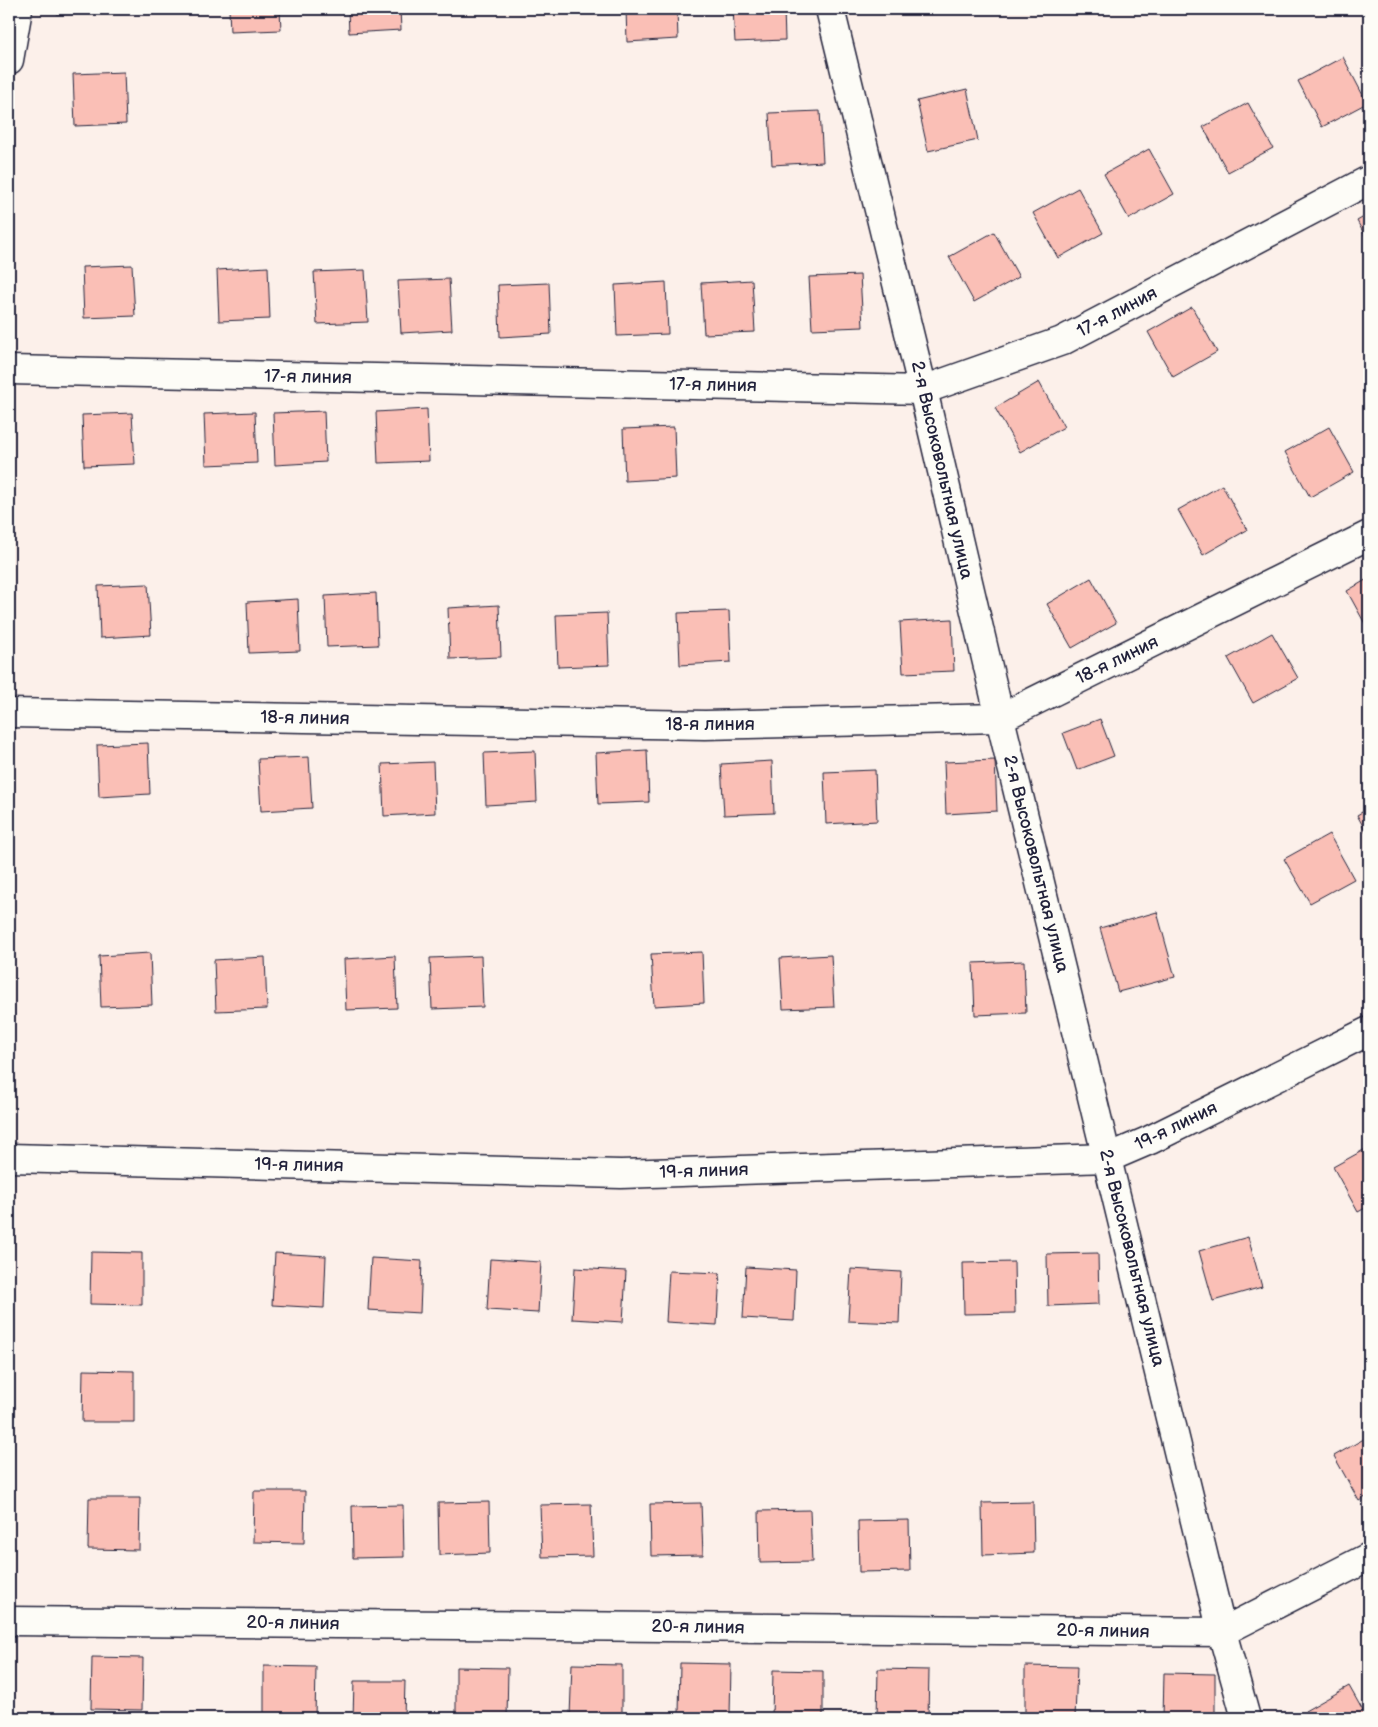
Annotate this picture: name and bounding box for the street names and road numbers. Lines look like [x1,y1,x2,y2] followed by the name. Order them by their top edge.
[1073,282,1161,342] street label: 17-я линия
[907,359,977,582] street label: 2-я Высоковольтная улица
[264,366,352,388] street label: 17-я линия
[669,374,757,396] street label: 17-я линия
[1072,631,1162,689] street label: 18-я линия
[260,707,350,729] street label: 18-я линия
[665,714,755,735] street label: 18-я линия
[999,753,1073,975] street label: 2-я Высоковольтная улица
[1131,1097,1221,1155] street label: 19-я линия
[1095,1147,1169,1369] street label: 2-я Высоковольтная улица
[254,1154,344,1176] street label: 19-я линия
[659,1159,749,1183] street label: 19-я линия
[246,1612,340,1634] street label: 20-я линия
[651,1616,745,1638] street label: 20-я линия
[1056,1620,1150,1642] street label: 20-я линия

